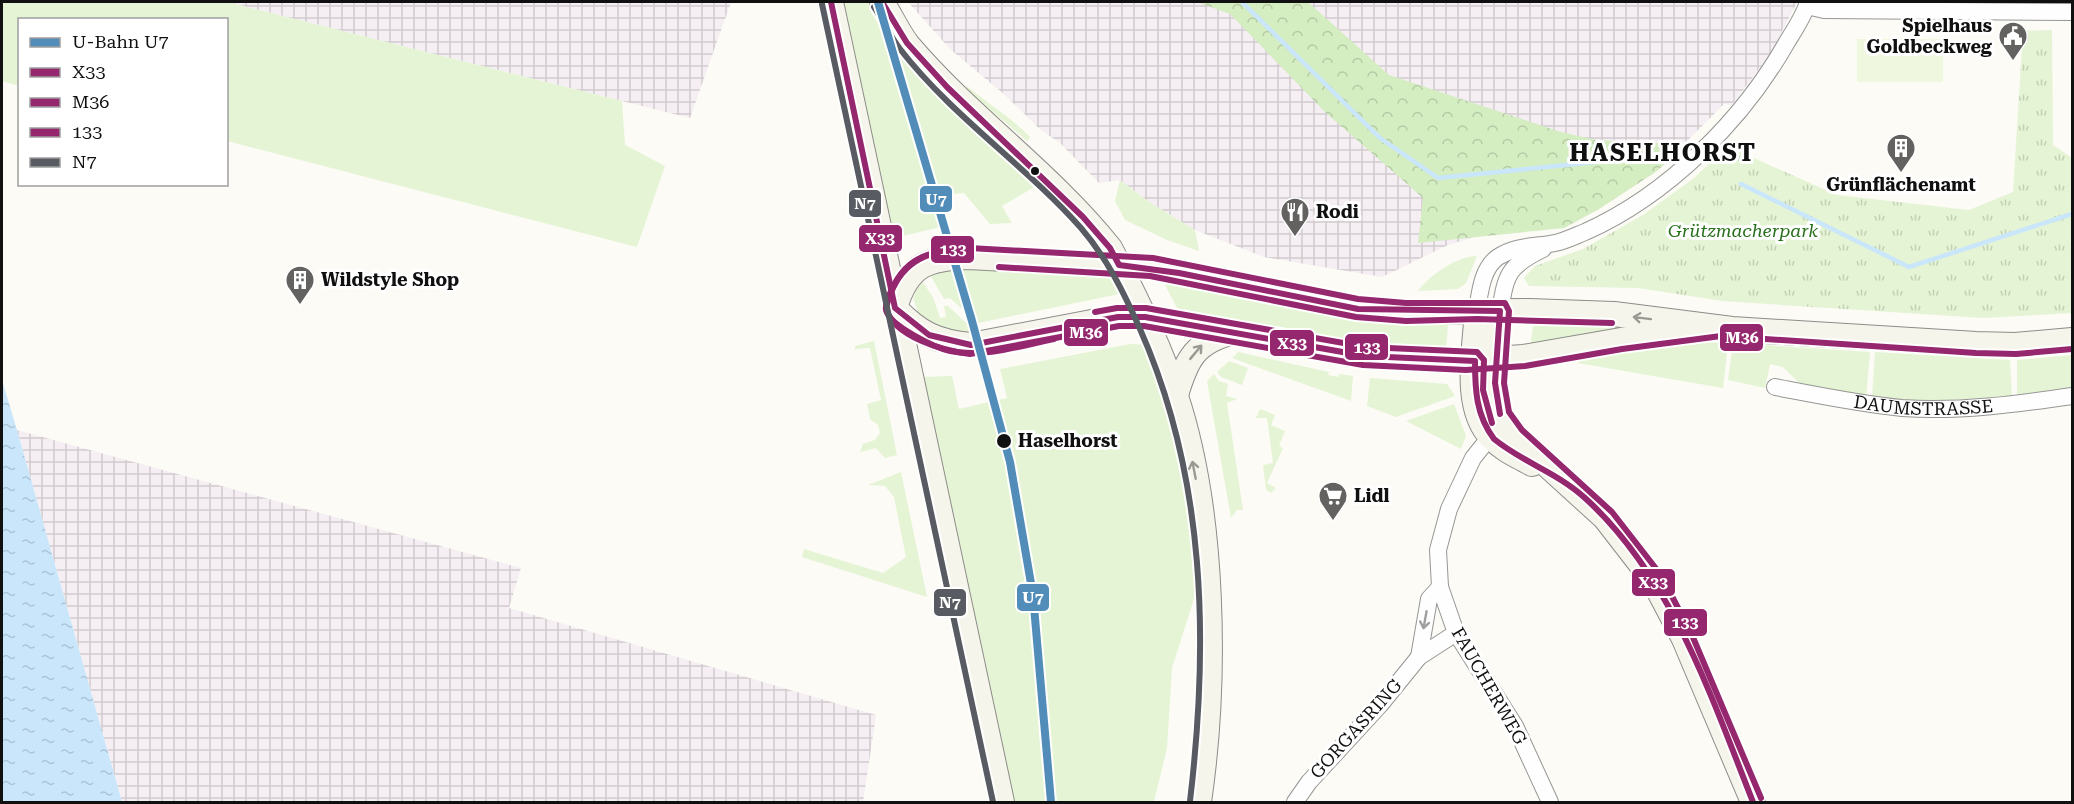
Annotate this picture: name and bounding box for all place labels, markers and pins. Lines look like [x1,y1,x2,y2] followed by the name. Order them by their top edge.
[1866,15,1993,57] place label: Spielhaus Goldbeckweg
[1997,20,2029,62] public building icon: Spielhaus Goldbeckweg
[1885,132,1917,174] building icon: Grünflächenamt
[1029,165,1041,177] unlabelled marker
[1826,174,1976,195] place label: Grünflächenamt
[1279,196,1311,238] restaurant icon: Rodi
[1316,201,1359,222] place label: Rodi
[284,264,316,306] building icon: Wildstyle Shop
[321,269,459,290] place label: Wildstyle Shop
[1018,430,1118,451] place label: Haselhorst
[995,432,1013,450] marker: Haselhorst
[1317,480,1349,522] supermarket icon: Lidl
[1354,485,1389,506] place label: Lidl

